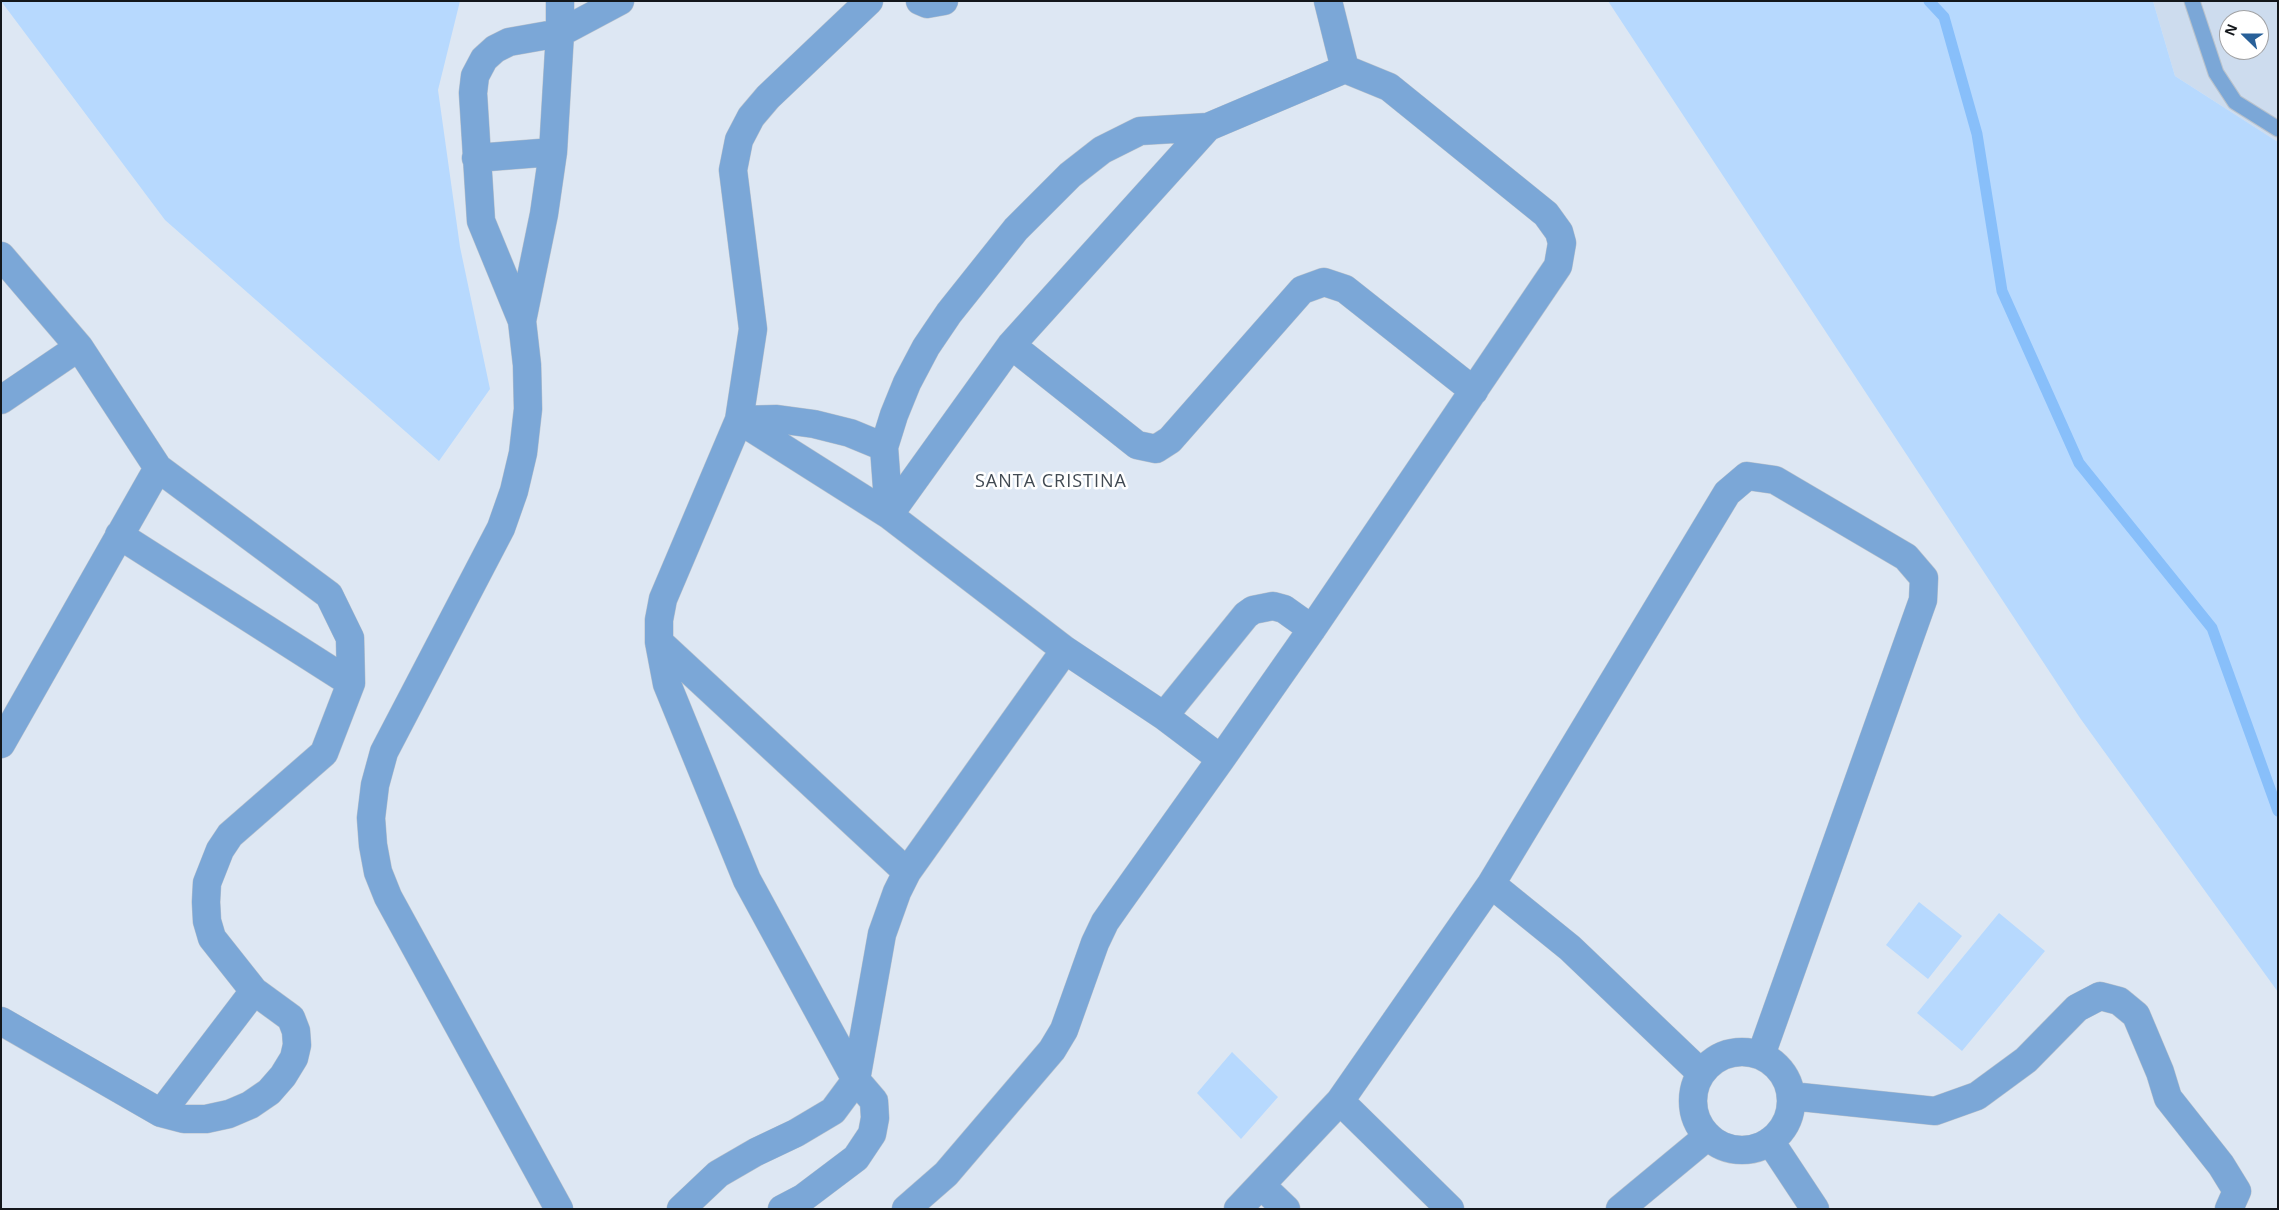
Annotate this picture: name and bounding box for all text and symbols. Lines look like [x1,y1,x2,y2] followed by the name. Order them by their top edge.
[2219,10,2269,60] north arrow
[2220,21,2241,38] text: N
[973,471,1129,493] district label: SANTA CRISTINA

